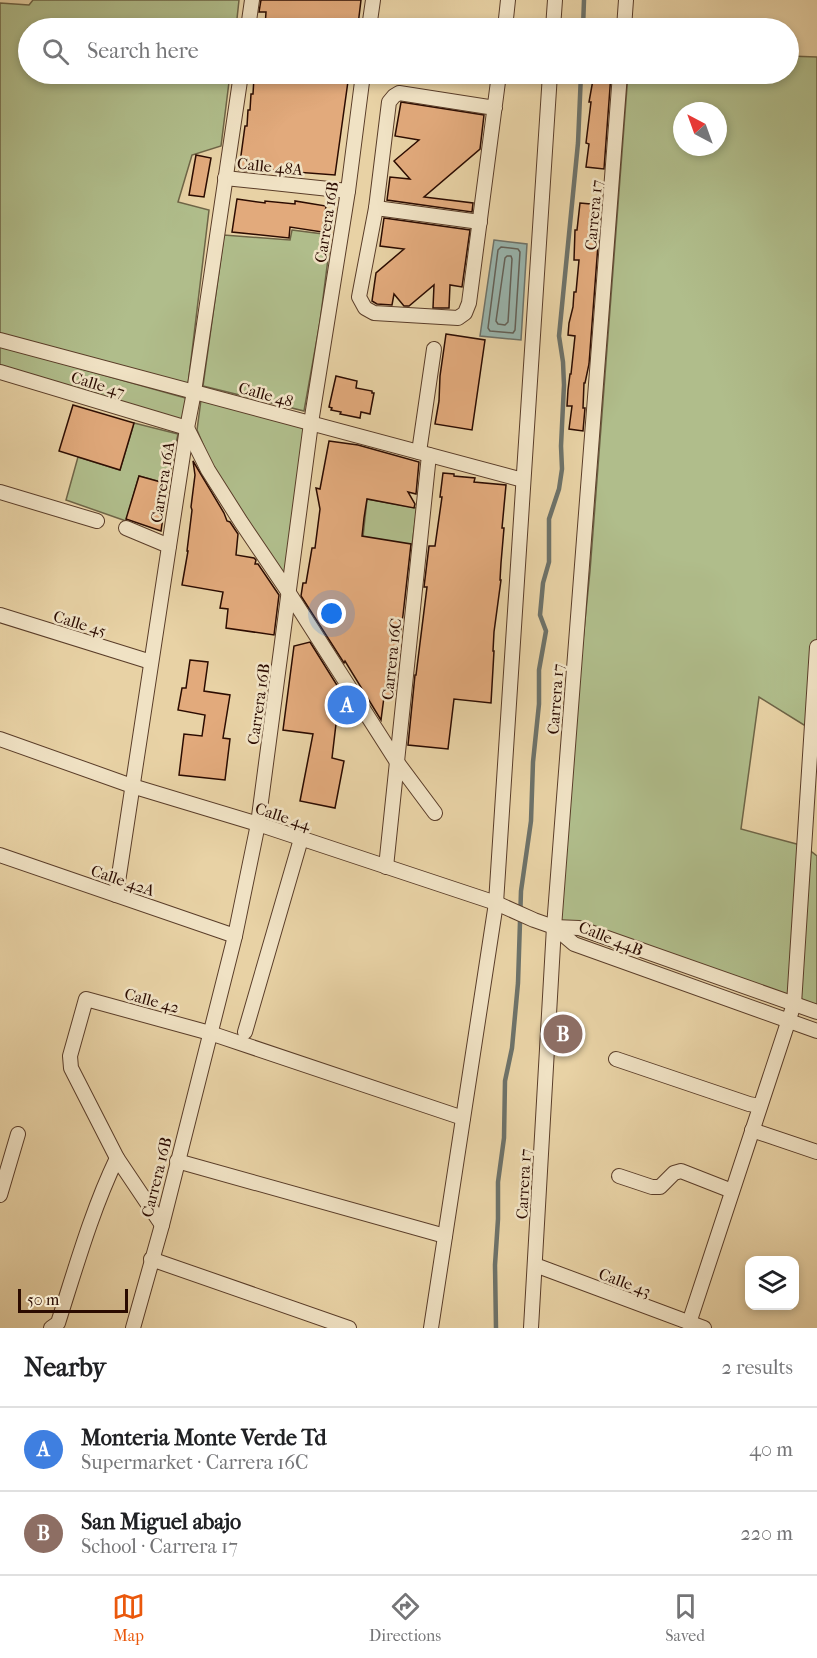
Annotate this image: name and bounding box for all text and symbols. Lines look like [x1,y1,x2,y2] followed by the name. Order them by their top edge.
[18,18,799,84] search box
[39,35,72,68] icon: search
[87,38,199,64] text: Search here
[673,102,727,156] north arrow
[236,154,304,179] street label: Calle 48A
[581,179,606,251] street label: Carrera 17
[311,180,342,264] street label: Carrera 16B
[69,367,127,402] street label: Calle 47
[236,378,295,411] street label: Calle 48
[147,440,178,524] street label: Carrera 16A
[317,599,346,628] your location
[51,606,109,641] street label: Calle 45
[378,617,405,701] street label: Carrera 16C
[243,662,274,746] street label: Carrera 16B
[544,663,567,735] street label: Carrera 17
[328,682,366,728] pin: A
[253,799,314,835] street label: Calle 44
[88,861,158,900] street label: Calle 42A
[576,917,646,960] street label: Calle 44B
[122,984,181,1017] street label: Calle 42
[544,1012,582,1056] pin: B
[137,1135,176,1219] street label: Carrera 16B
[512,1148,535,1220] street label: Carrera 17
[745,1256,799,1310] map controls
[745,1256,799,1310] button: layers
[596,1264,654,1301] street label: Calle 43
[18,1286,128,1314] scale bar
[27,1290,59,1309] text: 50 m
[24,1352,106,1383] text: Nearby
[722,1356,793,1379] text: 2 results
[81,1425,326,1451] text: Monteria Monte Verde Td
[37,1438,50,1461] text: A
[749,1438,793,1461] text: 40 m
[81,1451,309,1474] text: Supermarket · Carrera 16C
[81,1509,241,1535] text: San Miguel abajo
[37,1522,50,1545] text: B
[740,1522,793,1545] text: 220 m
[81,1535,238,1558] text: School · Carrera 17
[112,1590,145,1645] tab: Map
[369,1590,441,1645] tab: Directions
[665,1590,705,1645] tab: Saved

